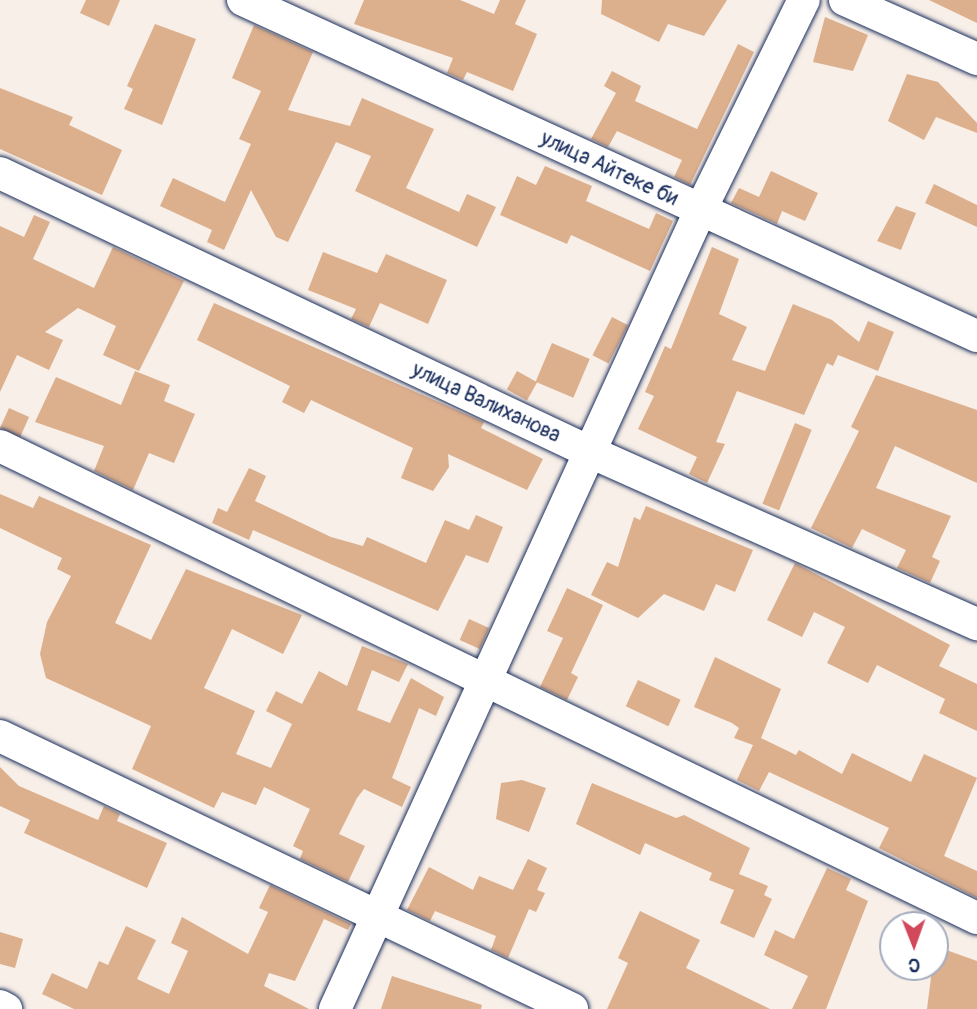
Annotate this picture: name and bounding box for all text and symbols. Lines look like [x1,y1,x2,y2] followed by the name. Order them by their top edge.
[536,126,682,212] street label: улица Айтеке би
[408,358,564,448] street label: улица Валиханова
[879,911,949,981] north arrow
[908,953,920,977] text: С

